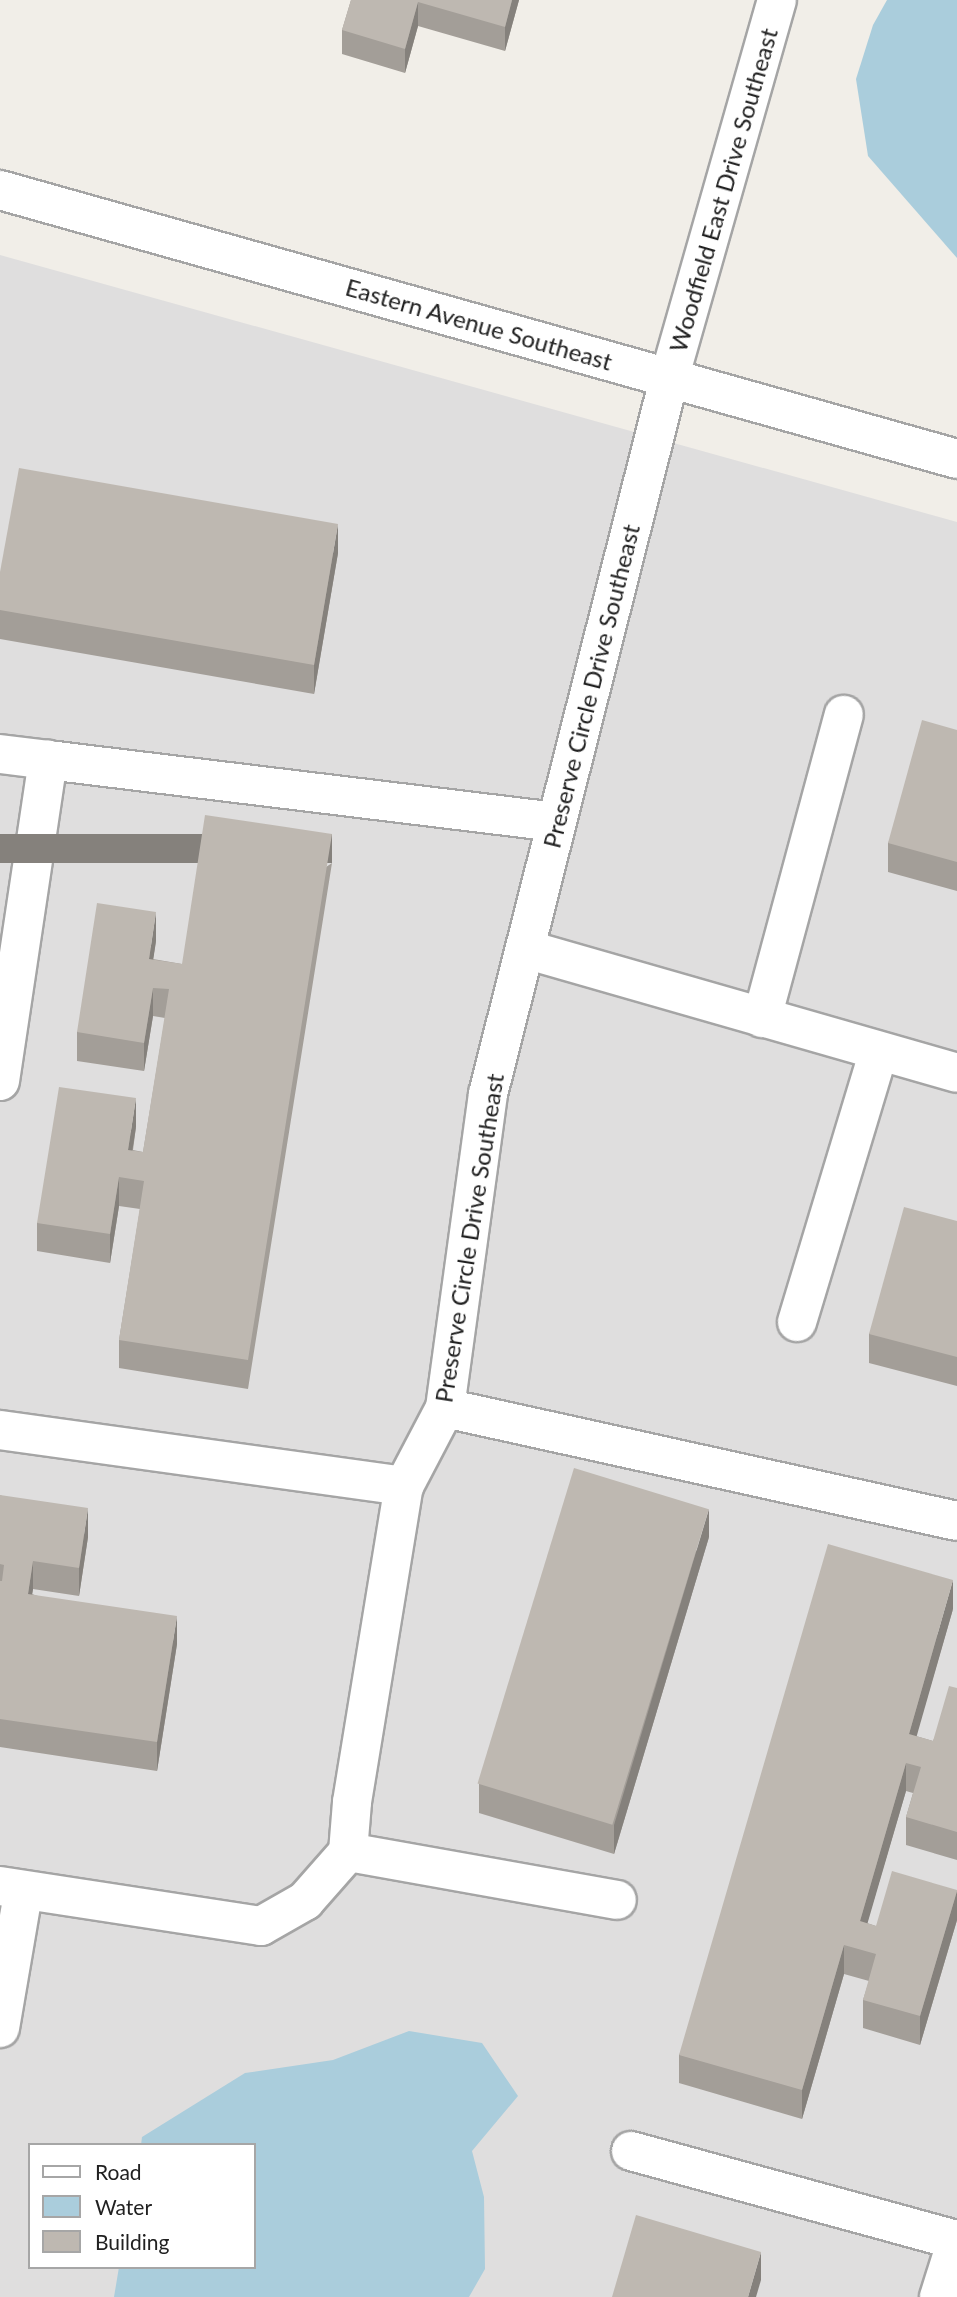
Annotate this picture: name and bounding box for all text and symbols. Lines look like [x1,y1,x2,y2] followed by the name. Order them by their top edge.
[663,25,783,355] street label: Woodfield East Drive Southeast
[342,272,616,376] street label: Eastern Avenue Southeast
[537,521,645,851] street label: Preserve Circle Drive Southeast
[429,1071,509,1405] street label: Preserve Circle Drive Southeast
[28,2143,256,2269] legend
[95,2159,142,2184] text: Road
[95,2194,152,2219] text: Water
[95,2229,170,2254] text: Building

